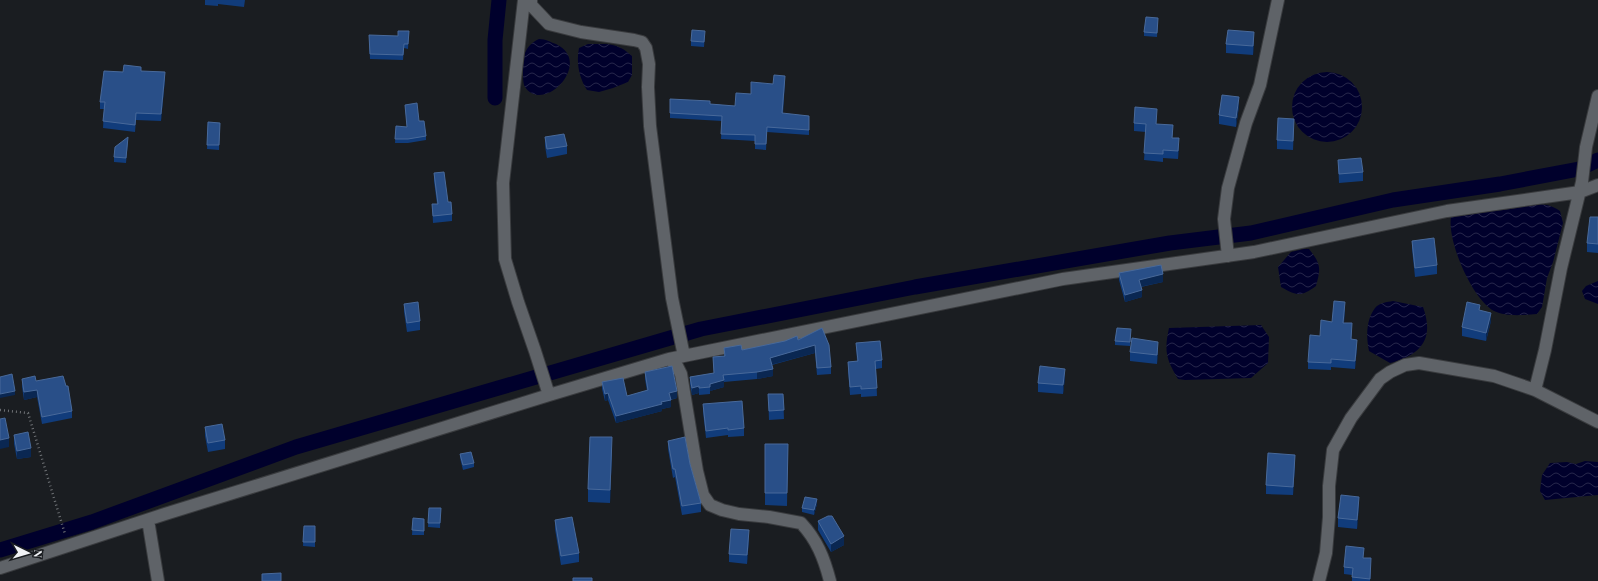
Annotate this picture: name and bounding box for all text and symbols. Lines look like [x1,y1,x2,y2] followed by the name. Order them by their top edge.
[8,533,48,573] north arrow
[31,549,46,559] text: N

